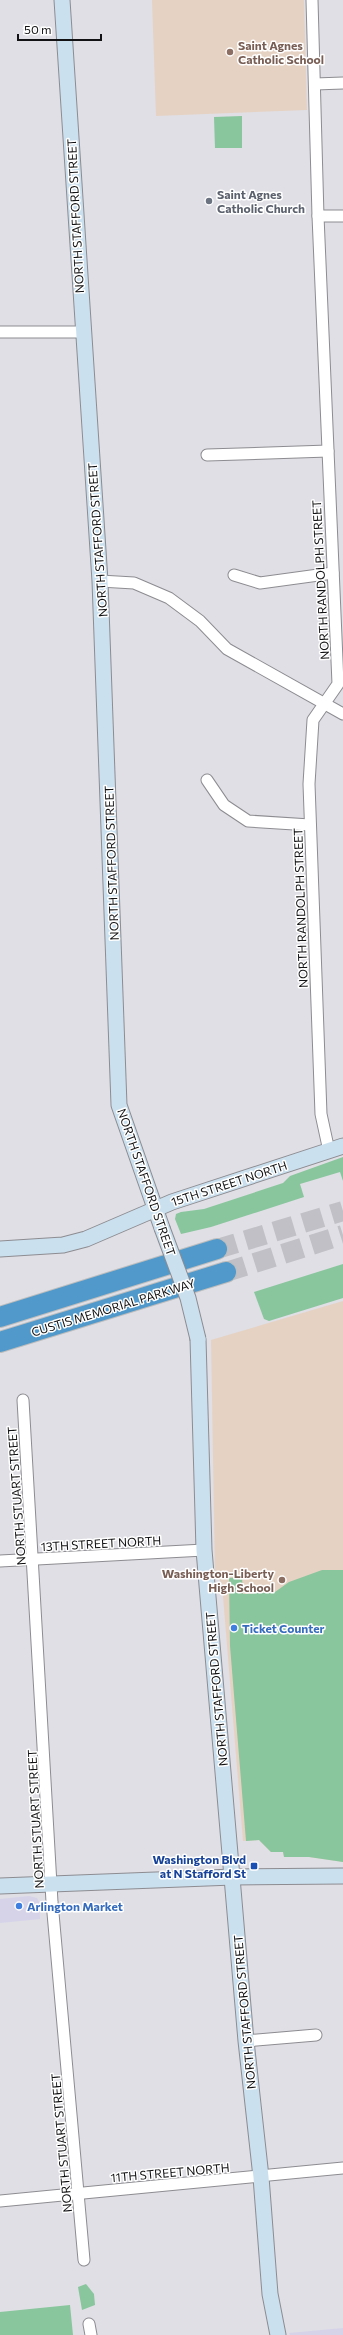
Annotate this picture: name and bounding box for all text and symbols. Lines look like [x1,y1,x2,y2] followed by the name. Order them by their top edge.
[18,16,101,42] scale bar
[24,22,52,36] text: 50 m
[238,38,324,66] place label: Saint Agnes Catholic School
[225,47,235,57] marker: Saint Agnes Catholic School
[64,138,86,294] street label: NORTH STAFFORD STREET
[217,187,305,215] place label: Saint Agnes Catholic Church
[204,196,214,206] marker: Saint Agnes Catholic Church
[85,462,109,618] street label: NORTH STAFFORD STREET
[309,499,331,660] street label: NORTH RANDOLPH STREET
[101,785,121,941] street label: NORTH STAFFORD STREET
[290,828,310,988] street label: NORTH RANDOLPH STREET
[115,1107,179,1258] street label: NORTH STAFFORD STREET
[169,1158,289,1208] street label: 15TH STREET NORTH
[29,1275,197,1339] street label: CUSTIS MEMORIAL PARKWAY
[4,1426,28,1566] street label: NORTH STUART STREET
[40,1533,162,1553] street label: 13TH STREET NORTH
[162,1566,274,1594] place label: Washington-Liberty High School
[277,1575,287,1585] marker: Washington-Liberty High School
[202,1611,230,1767] street label: NORTH STAFFORD STREET
[242,1621,325,1635] place label: Ticket Counter
[229,1623,239,1633] marker: Ticket Counter
[24,1749,46,1889] street label: NORTH STUART STREET
[152,1852,246,1880] place label: Washington Blvd at N Stafford St
[249,1861,259,1871] marker: Washington Blvd at N Stafford St
[27,1899,123,1913] place label: Arlington Market
[14,1901,24,1911] marker: Arlington Market
[230,1934,258,2090] street label: NORTH STAFFORD STREET
[48,2073,74,2213] street label: NORTH STUART STREET
[110,2160,230,2184] street label: 11TH STREET NORTH

